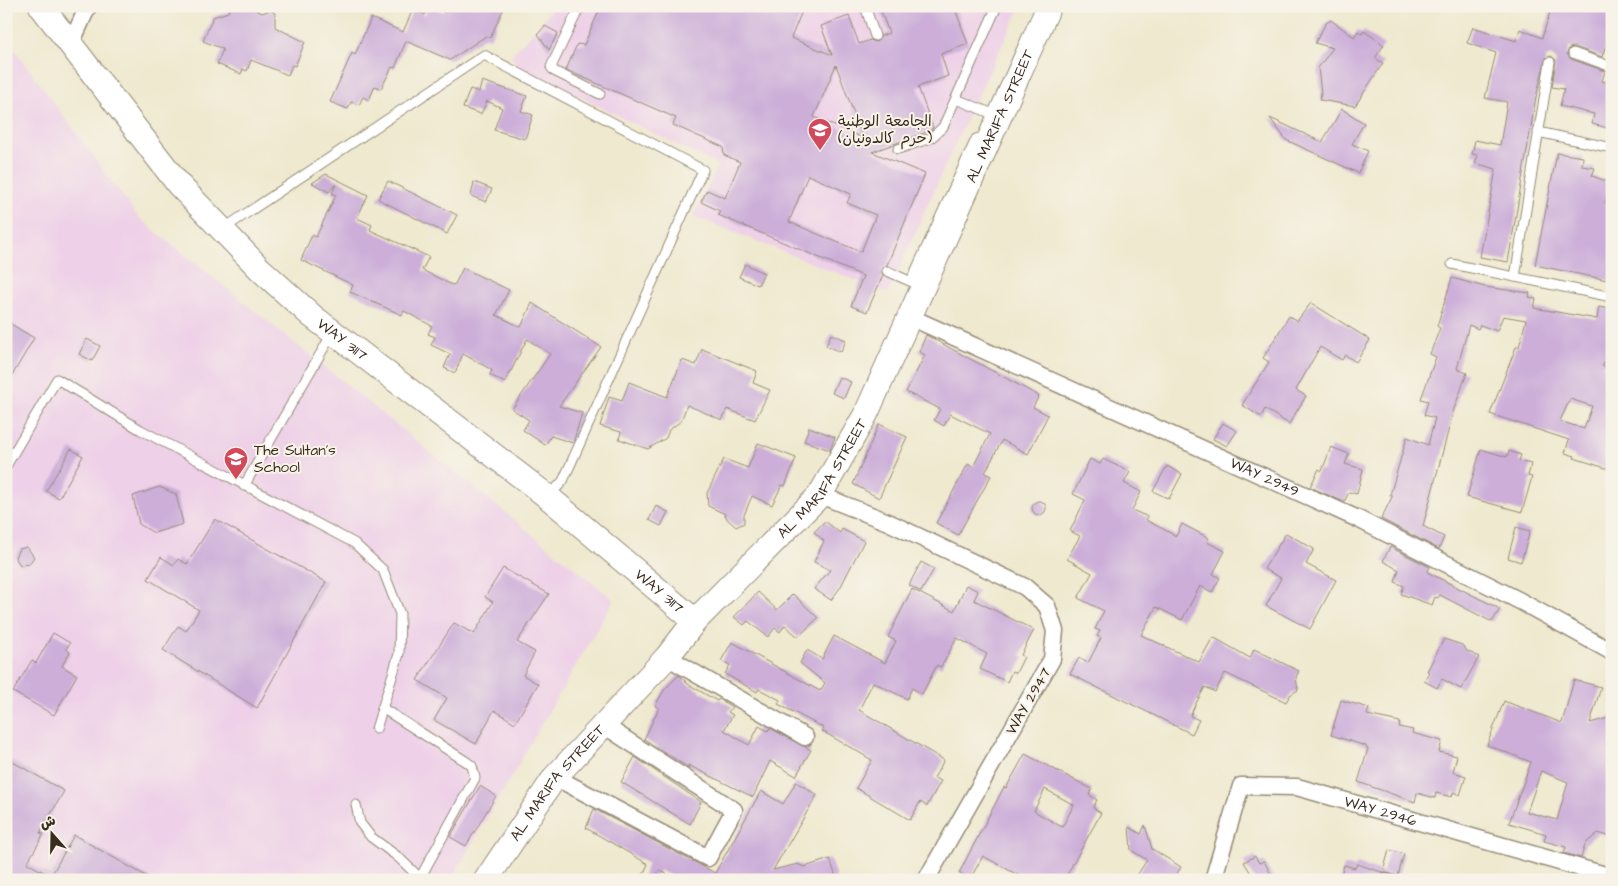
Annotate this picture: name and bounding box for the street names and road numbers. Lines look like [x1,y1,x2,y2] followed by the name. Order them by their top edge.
[961,46,1039,186] street label: AL MARIFA STREET
[312,314,372,366] street label: WAY 3117
[773,414,873,543] street label: AL MARIFA STREET
[1227,453,1302,502] street label: WAY 2949
[630,564,688,618] street label: WAY 3117
[1001,664,1056,739] street label: WAY 2947
[505,719,611,845] street label: AL MARIFA STREET
[1342,791,1420,832] street label: WAY 2946

